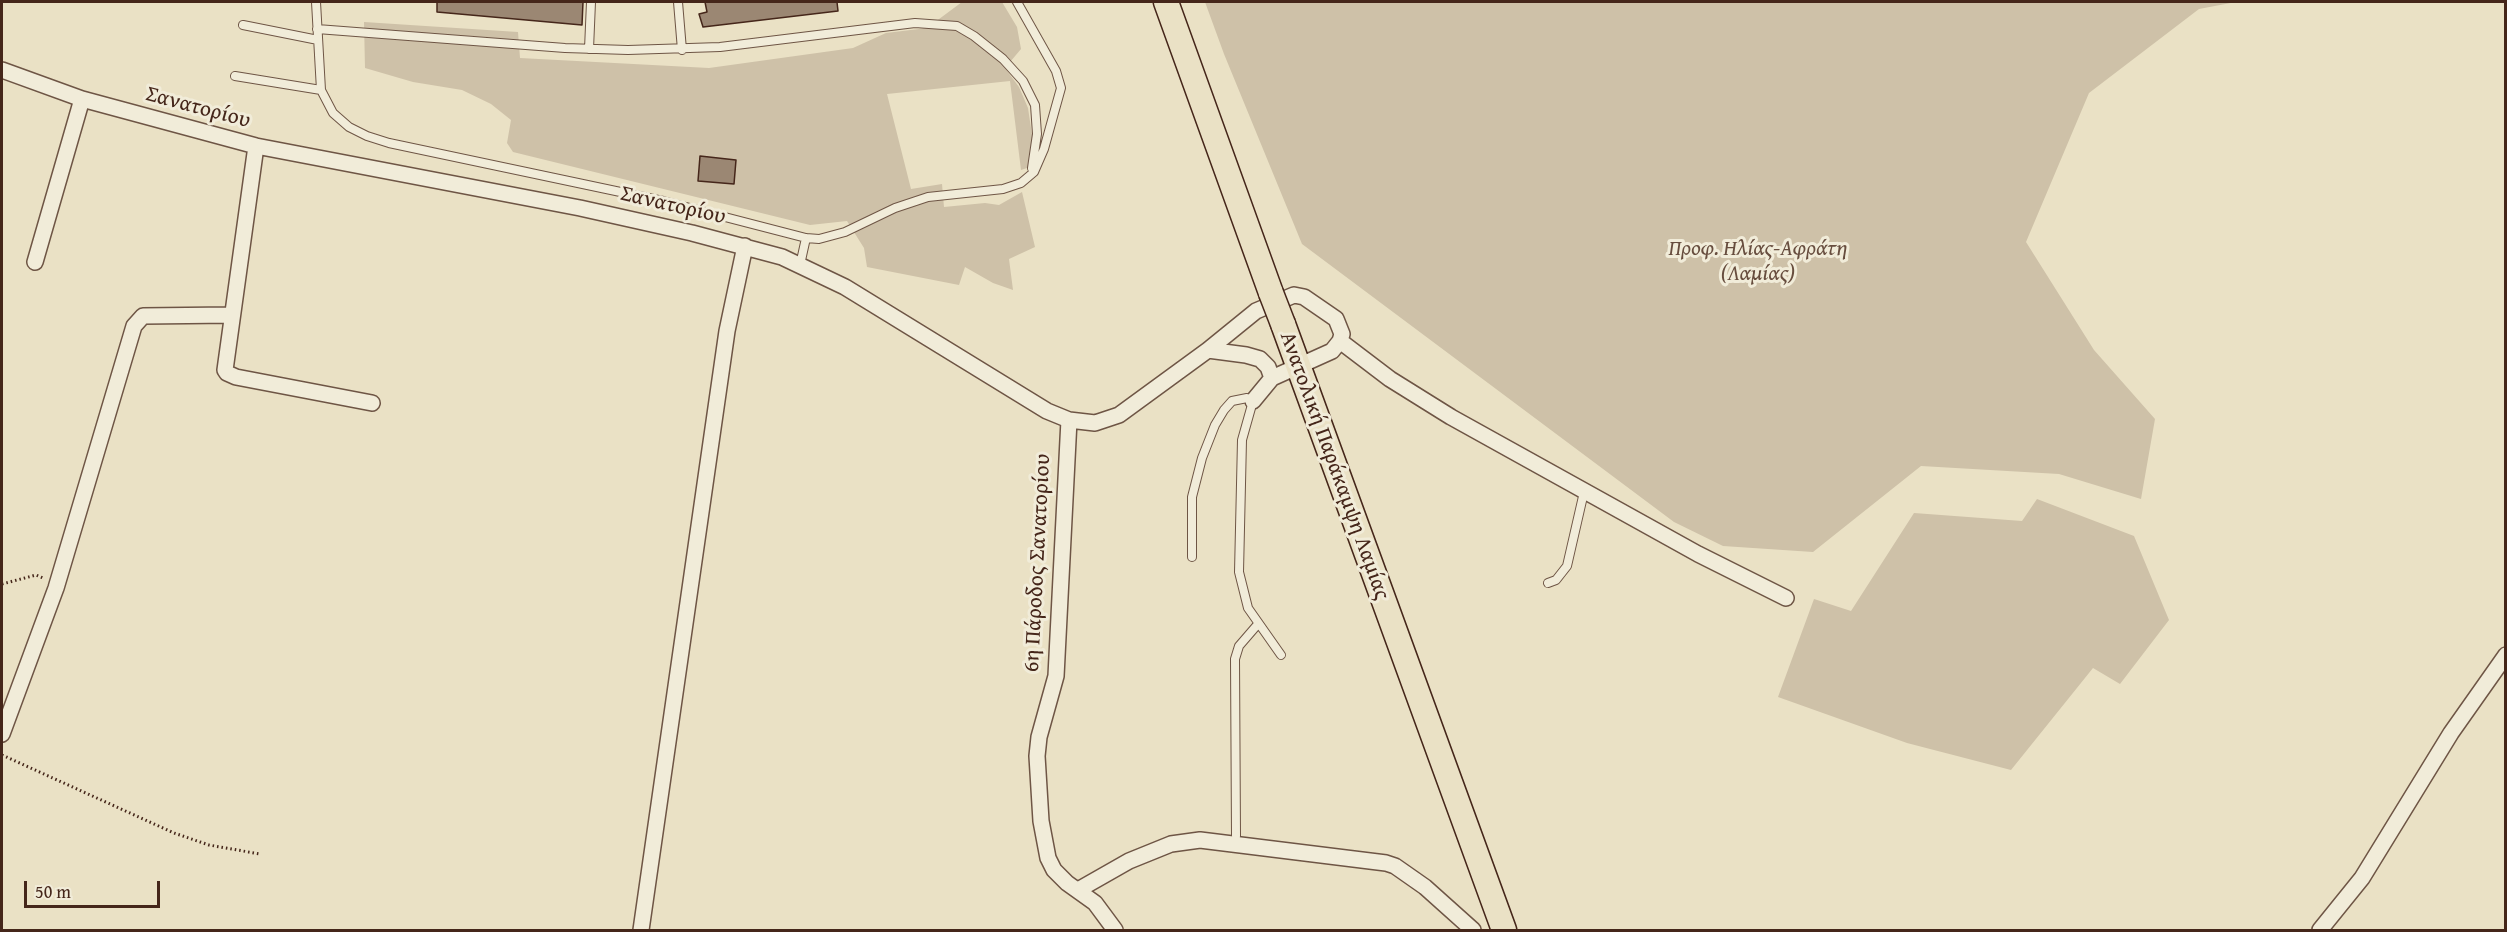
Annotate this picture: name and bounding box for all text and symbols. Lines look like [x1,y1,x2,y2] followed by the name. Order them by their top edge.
[143,81,253,135] street label: Σανατορίου
[618,181,728,231] street label: Σανατορίου
[1668,236,1848,288] park label: Προφ. Ηλίας-Αφράτη (Λαμίας)
[1273,328,1395,604] street label: Ανατολική Παράκαμψη Λαμίας
[1019,453,1057,673] street label: 6η Πάροδος Σανατορίου
[27,869,164,907] scale bar
[35,878,71,905] text: 50 m

